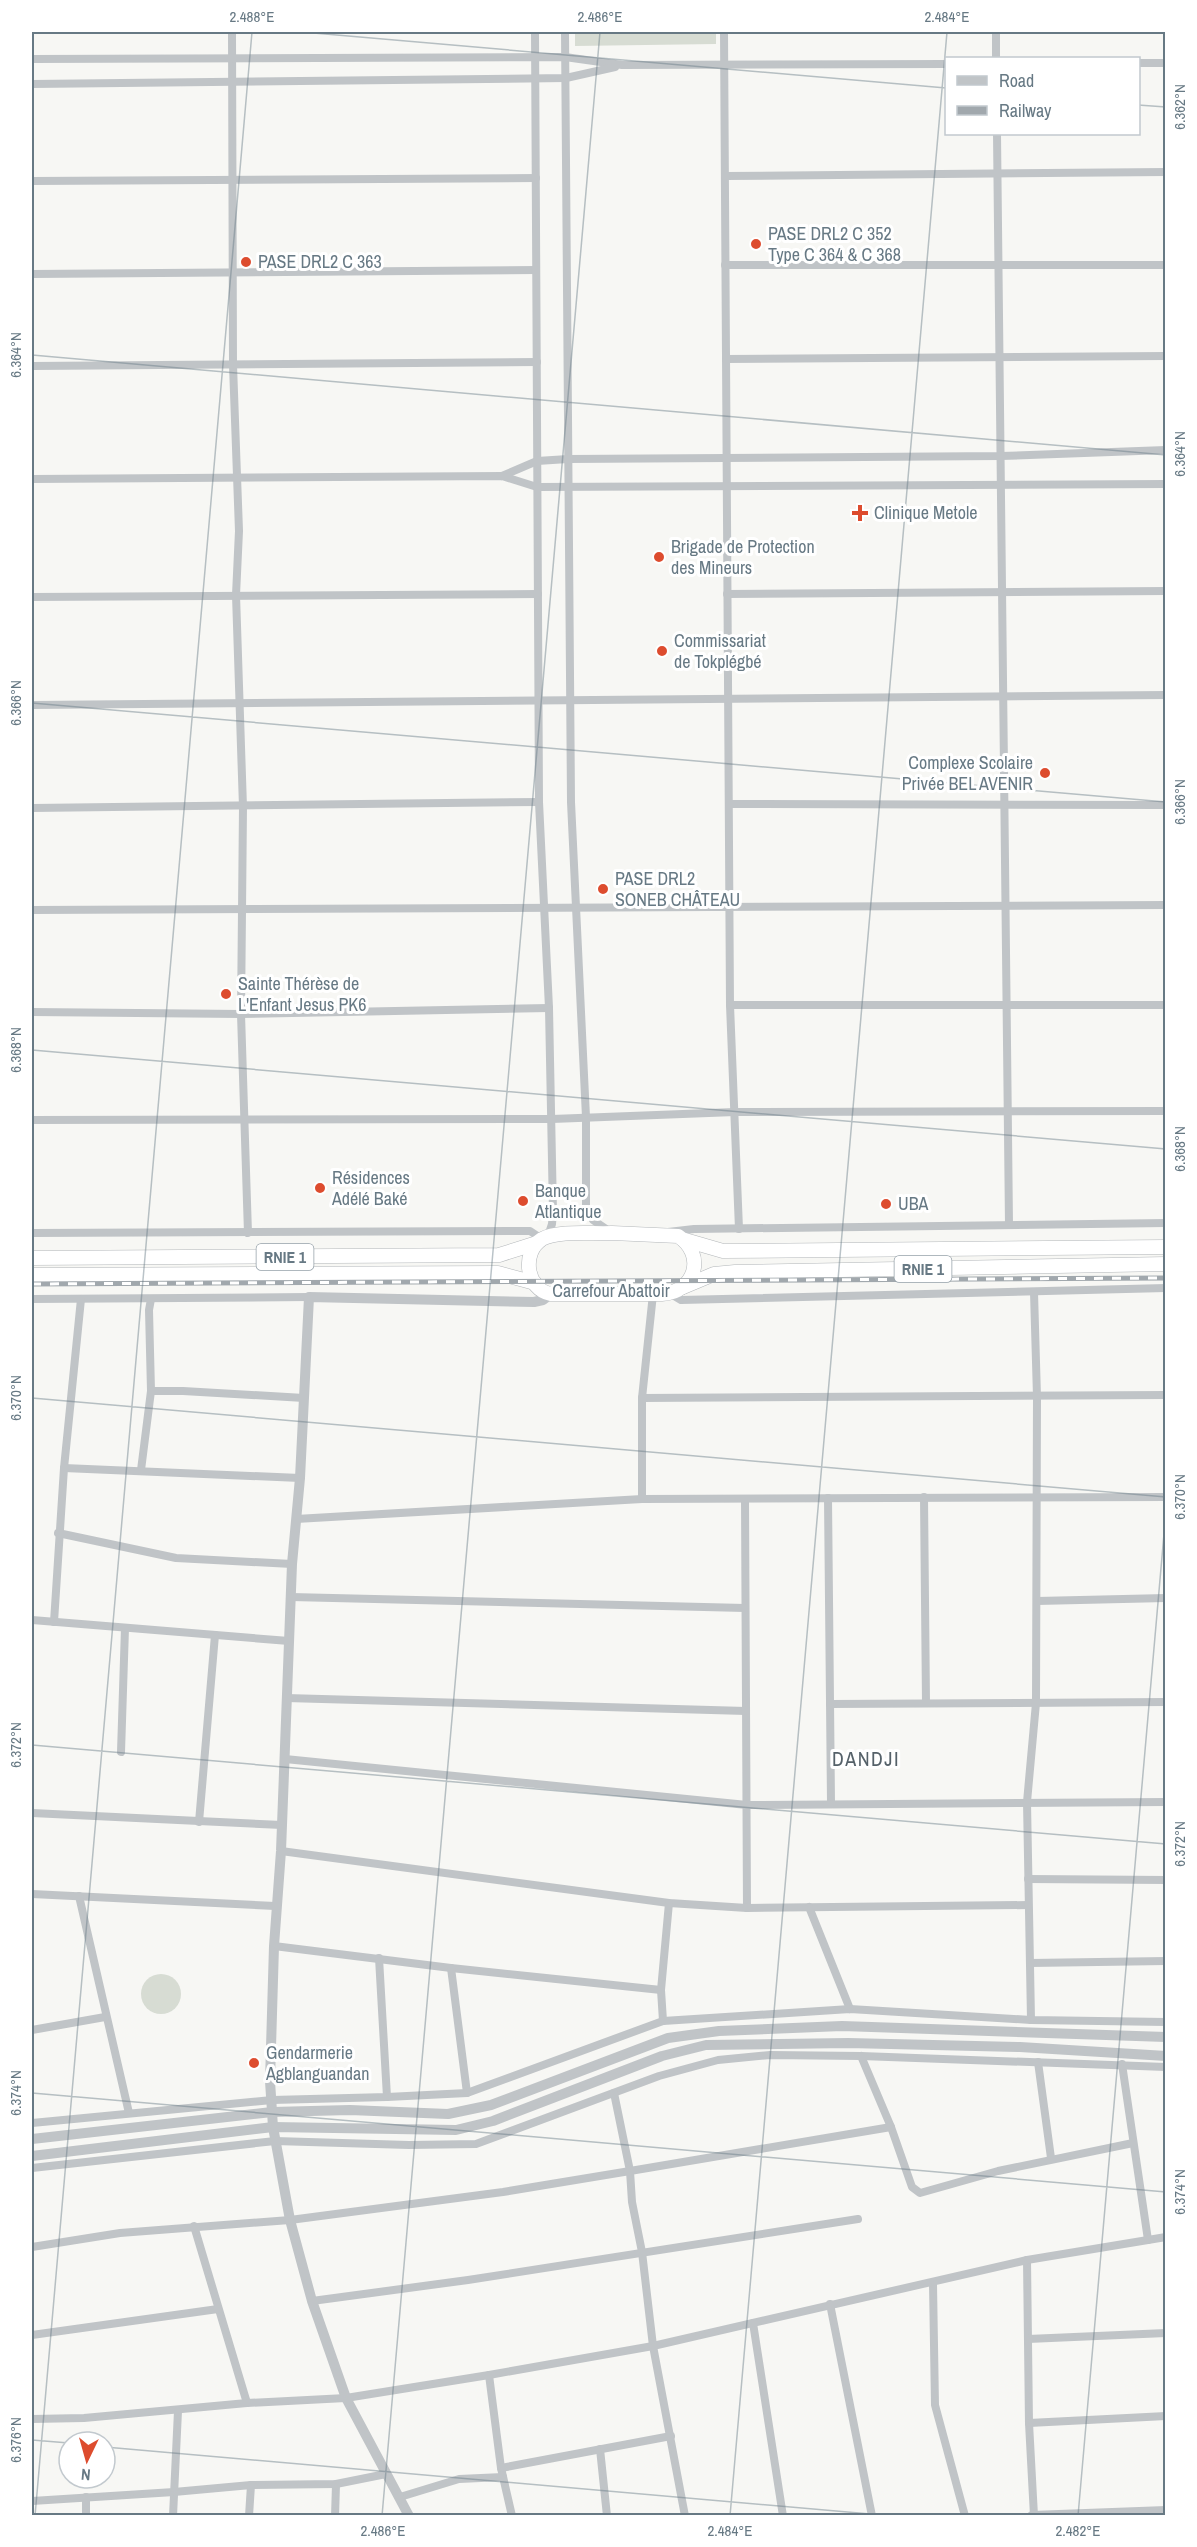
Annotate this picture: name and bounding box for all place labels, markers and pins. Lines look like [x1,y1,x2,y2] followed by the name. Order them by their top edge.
[768,221,901,267] place label: PASE DRL2 C 352 Type C 364 & C 368
[749,237,763,251] marker: PASE DRL2 C 352 Type C 364 & C 368
[258,249,382,274] place label: PASE DRL2 C 363
[239,255,253,269] marker: PASE DRL2 C 363
[874,500,977,525] place label: Clinique Metole
[851,504,869,522] marker: Clinique Metole
[671,534,815,580] place label: Brigade de Protection des Mineurs
[652,550,666,564] marker: Brigade de Protection des Mineurs
[674,628,766,674] place label: Commissariat de Tokplégbé
[655,644,669,658] marker: Commissariat de Tokplégbé
[902,750,1033,796] place label: Complexe Scolaire Privée BEL AVENIR
[1038,766,1052,780] marker: Complexe Scolaire Privée BEL AVENIR
[615,866,740,912] place label: PASE DRL2 SONEB CHÂTEAU
[596,882,610,896] marker: PASE DRL2 SONEB CHÂTEAU
[238,971,366,1017] place label: Sainte Thérèse de L'Enfant Jesus PK6
[219,987,233,1001] marker: Sainte Thérèse de L'Enfant Jesus PK6
[331,1165,410,1211] place label: Résidences Adélé Baké
[534,1178,601,1224] place label: Banque Atlantique
[313,1181,327,1195] marker: Résidences Adélé Baké
[898,1191,929,1216] place label: UBA
[516,1194,530,1208] marker: Banque Atlantique
[879,1197,893,1211] marker: UBA
[265,2040,369,2086] place label: Gendarmerie Agblanguandan
[247,2056,261,2070] marker: Gendarmerie Agblanguandan

